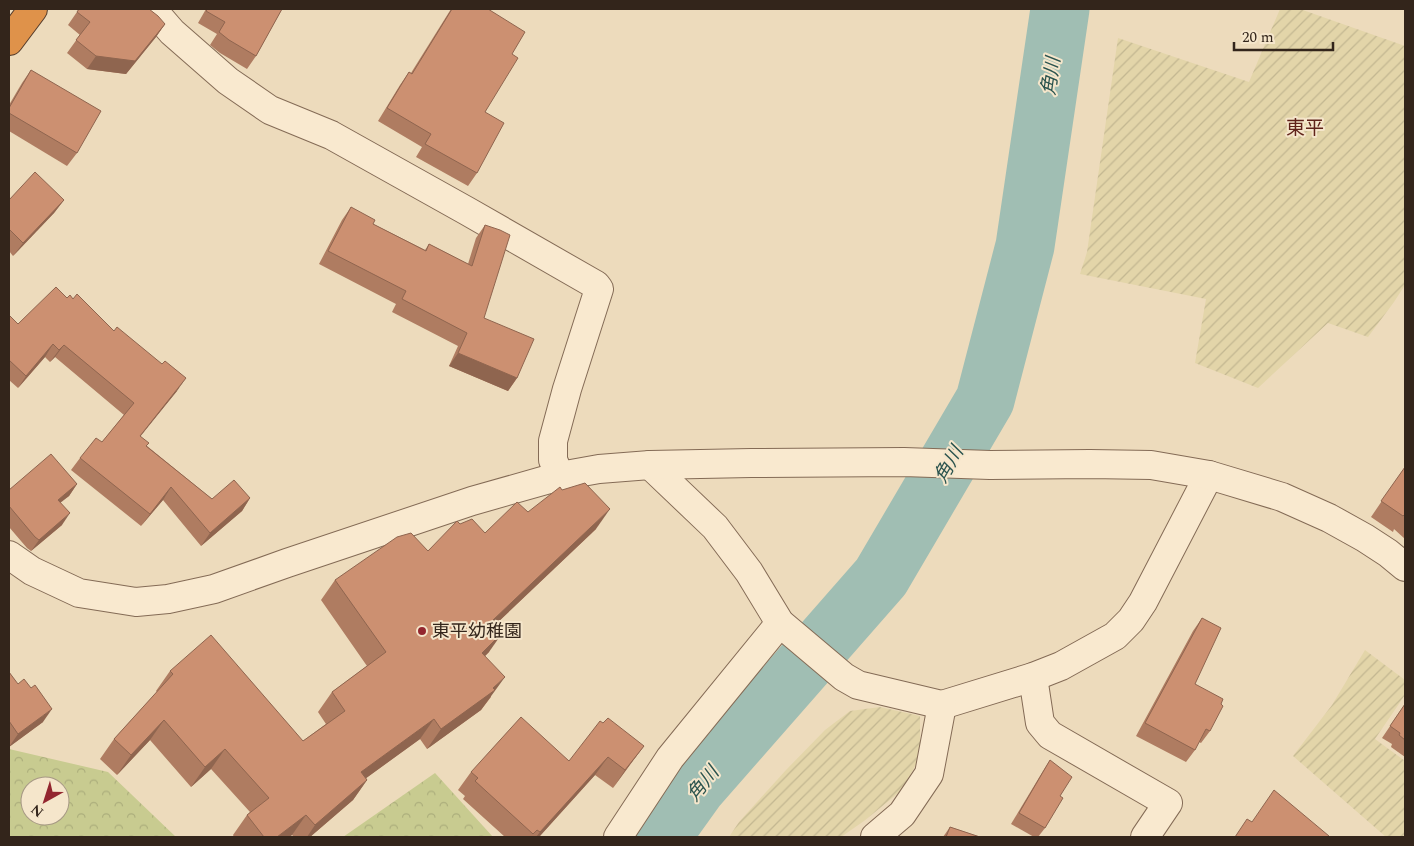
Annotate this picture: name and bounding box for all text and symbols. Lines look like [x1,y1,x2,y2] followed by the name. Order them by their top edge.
[1234,20,1333,52] scale bar
[1242,26,1274,49] text: 20 m
[1034,53,1069,97] water label: 角川
[1286,114,1324,143] district label: 東平
[927,439,972,488] water label: 角川
[432,618,522,645] place label: 東平幼稚園
[416,625,428,637] marker: 東平幼稚園
[680,759,728,808] water label: 角川
[20,776,70,826] north arrow
[26,799,48,822] text: N

